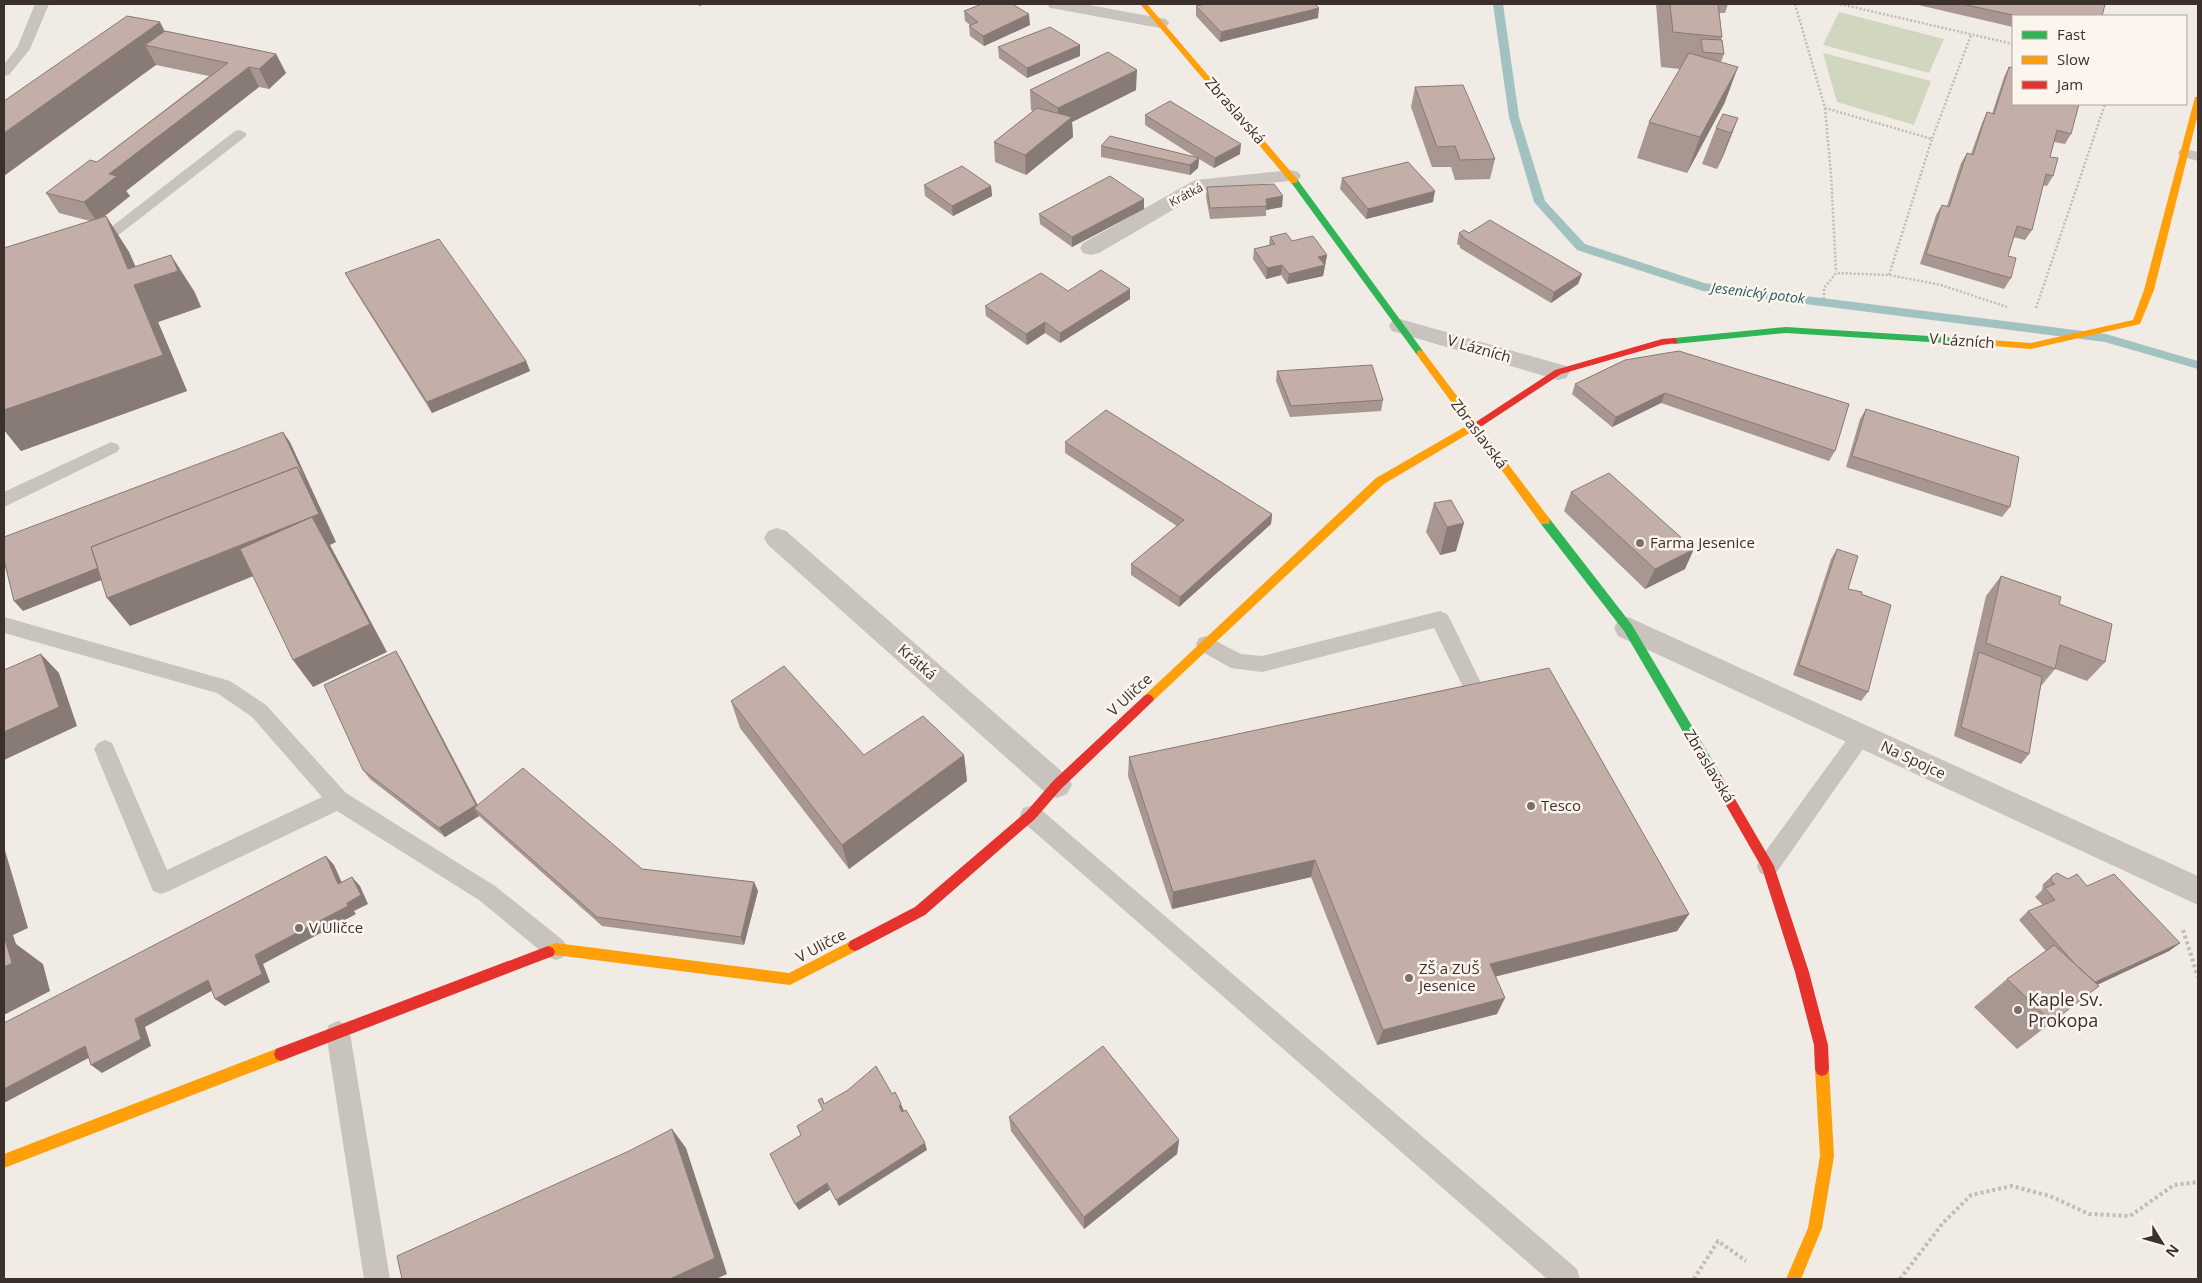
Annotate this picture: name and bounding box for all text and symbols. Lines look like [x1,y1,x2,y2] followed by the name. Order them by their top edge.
[2012,15,2187,105] legend
[2057,24,2086,44] text: Fast
[2057,49,2090,69] text: Slow
[1201,73,1270,148] street label: Zbraslavská
[2055,74,2083,94] text: Jam
[1166,179,1206,211] street label: Krátká
[1707,277,1807,308] water label: Jesenický potok
[1929,328,1995,352] street label: V Lázních
[1445,329,1513,367] street label: V Lázních
[1447,394,1513,472] street label: Zbraslavská
[1650,532,1755,552] place label: Farma Jesenice
[1634,537,1646,549] marker: Farma Jesenice
[894,639,941,684] street label: Krátká
[1103,668,1156,720] street label: V Uličce
[1680,725,1740,806] street label: Zbraslavská
[1878,735,1949,783] street label: Na Spojce
[1541,795,1581,815] place label: Tesco
[1525,800,1537,812] marker: Tesco
[309,917,363,937] place label: V Uličce
[293,922,305,934] marker: V Uličce
[792,924,849,967] street label: V Uličce
[1417,958,1480,995] place label: ZŠ a ZUŠ Jesenice
[1403,972,1415,984] marker: ZŠ a ZUŠ Jesenice
[2028,987,2103,1032] place label: Kaple Sv. Prokopa
[2012,1004,2024,1016] marker: Kaple Sv. Prokopa
[2137,1218,2187,1268] north arrow
[2162,1241,2184,1261] text: N

